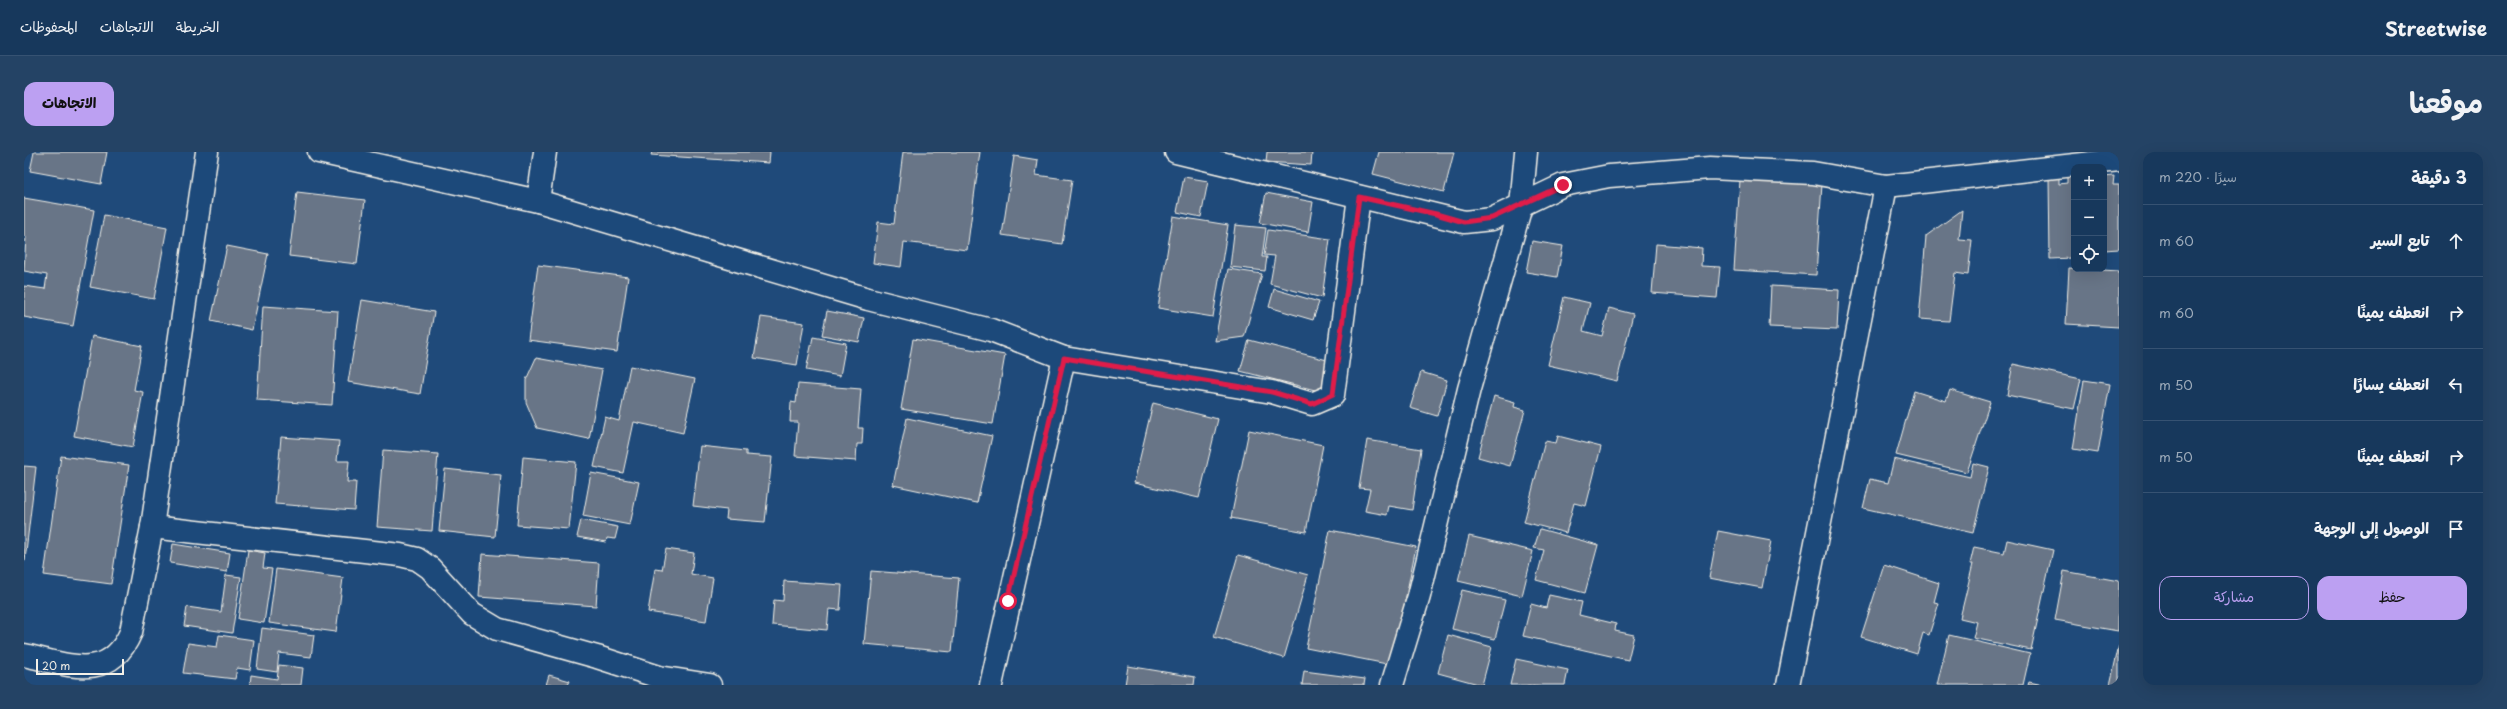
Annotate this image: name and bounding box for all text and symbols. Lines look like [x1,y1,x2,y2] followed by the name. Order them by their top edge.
[2385,14,2487,42] text: Streetwise
[20,16,78,37] text: المحفوظات
[100,16,154,37] text: الاتجاهات
[176,16,219,37] text: الخريطة
[2409,80,2483,123] text: موقعنا
[24,82,114,126] button: الاتجاهات
[2071,164,2107,272] map controls
[2071,164,2107,200] button: +
[2411,164,2467,190] text: 3 دقيقة
[2159,167,2237,186] text: سيرًا · 220 m
[1554,176,1572,194] route end
[2071,200,2107,236] button: −
[2371,228,2429,251] text: تابع السير
[2445,230,2467,252] icon: ahead
[2159,231,2194,250] text: 60 m
[2071,236,2107,272] button: locate
[2357,300,2429,323] text: انعطف يمينًا
[2445,302,2467,324] icon: right
[2159,303,2194,322] text: 60 m
[2353,372,2429,395] text: انعطف يسارًا
[2445,374,2467,396] icon: left
[2159,375,2193,394] text: 50 m
[2357,444,2429,467] text: انعطف يمينًا
[2445,446,2467,468] icon: right
[2159,447,2193,466] text: 50 m
[2314,516,2429,539] text: الوصول إلى الوجهة
[2445,518,2467,540] icon: arrive
[2159,576,2309,620] button: مشاركة
[2317,576,2467,620] button: حفظ
[999,592,1017,610] route start
[36,657,124,676] scale bar
[42,657,70,674] text: 20 m

